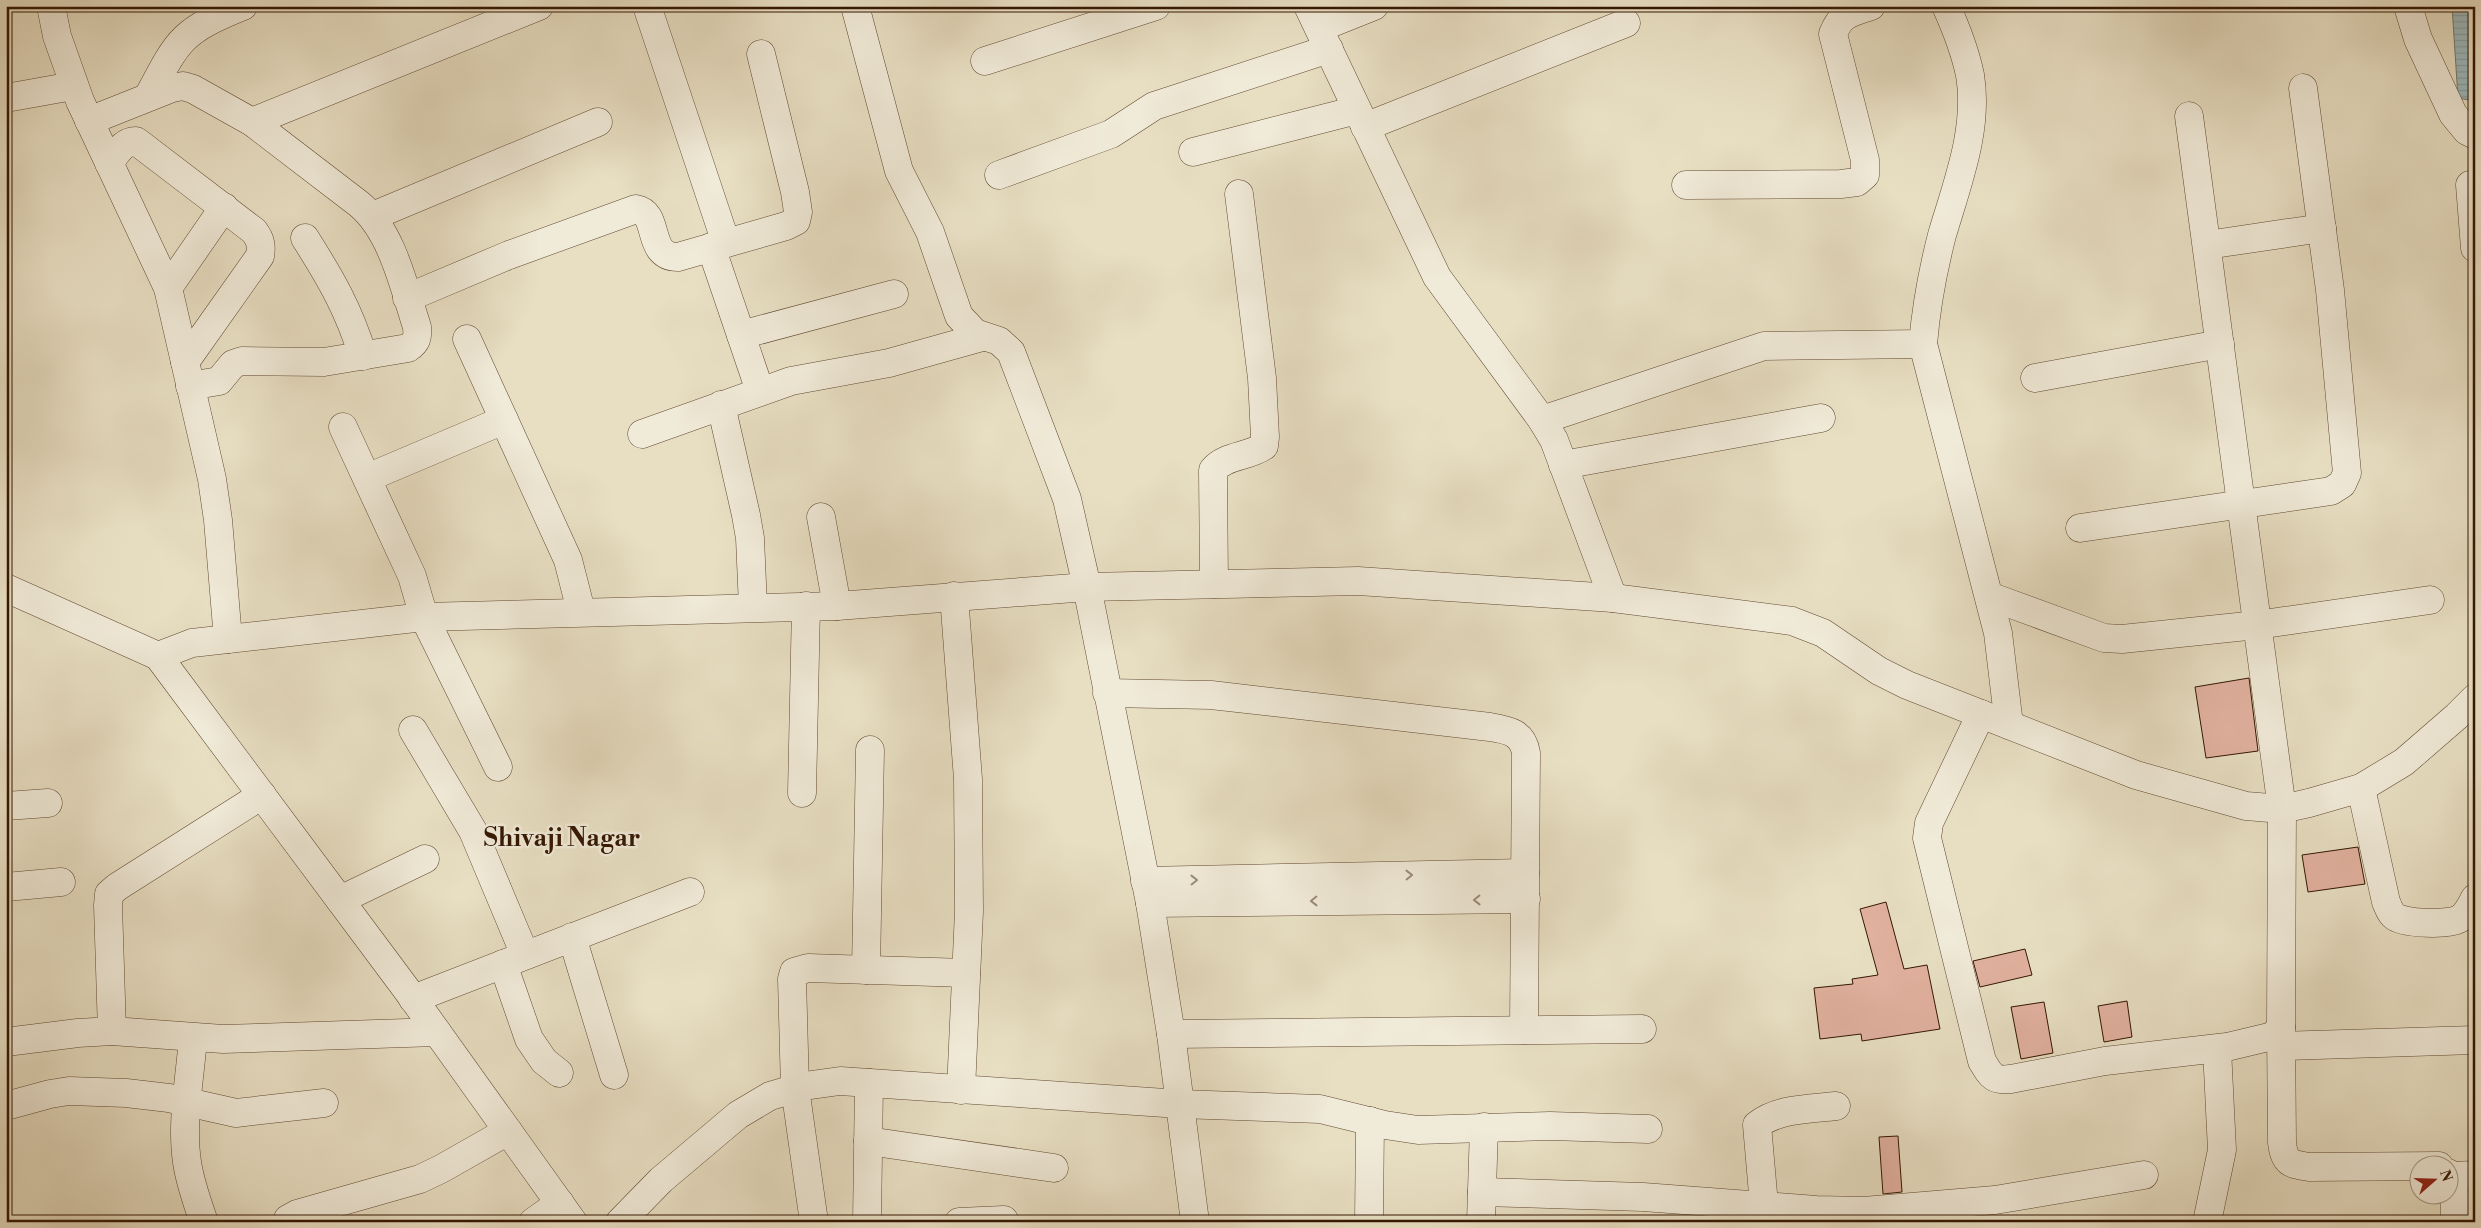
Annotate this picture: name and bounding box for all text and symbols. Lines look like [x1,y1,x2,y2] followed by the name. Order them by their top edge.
[483,823,641,854] district label: Shivaji Nagar
[1406,870,1413,880] one-way arrow
[1190,874,1198,885] one-way arrow
[1473,895,1480,905] one-way arrow
[1310,896,1318,907] one-way arrow
[2408,1156,2458,1206] north arrow
[2435,1168,2456,1184] text: N

